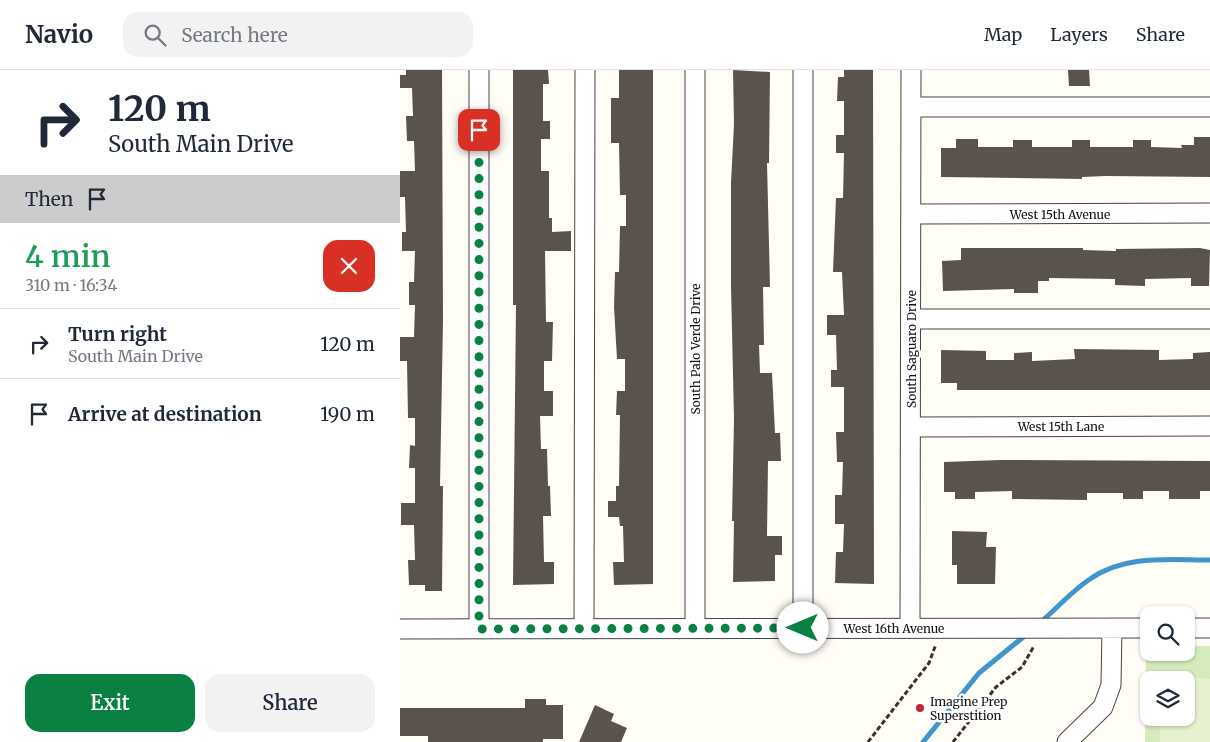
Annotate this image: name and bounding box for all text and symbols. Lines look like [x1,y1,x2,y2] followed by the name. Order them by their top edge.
[123,12,473,57] search box
[25,19,93,50] text: Navio
[141,21,169,49] icon: search
[181,23,288,47] text: Search here
[984,23,1022,46] text: Map
[1050,23,1108,46] text: Layers
[1136,23,1185,46] text: Share
[108,87,211,131] text: 120 m
[25,90,90,155] icon: right
[458,109,500,151] pin
[465,116,493,144] icon: arrive
[108,130,294,158] text: South Main Drive
[83,185,111,213] icon: arrive
[25,187,73,211] text: Then
[1009,207,1110,222] street label: West 15th Avenue
[25,237,111,275] text: 4 min
[323,240,375,292] button: close
[25,275,117,295] text: 310 m · 16:34
[688,284,703,414] street label: South Palo Verde Drive
[904,290,919,408] street label: South Saguaro Drive
[68,322,167,346] text: Turn right
[25,330,53,358] icon: right
[320,332,375,356] text: 120 m
[68,346,203,366] text: South Main Drive
[25,400,53,428] icon: arrive
[68,402,262,426] text: Arrive at destination
[320,402,375,426] text: 190 m
[1017,419,1104,434] street label: West 15th Lane
[776,601,828,653] position arrow
[1140,606,1195,726] map controls
[1140,606,1195,661] button: search
[843,621,944,636] street label: West 16th Avenue
[1140,671,1195,726] button: layers
[25,674,195,732] button: Exit
[205,674,375,732] button: Share
[930,694,1007,723] place label: Imagine Prep Superstition
[914,702,926,714] marker: Imagine Prep Superstition

